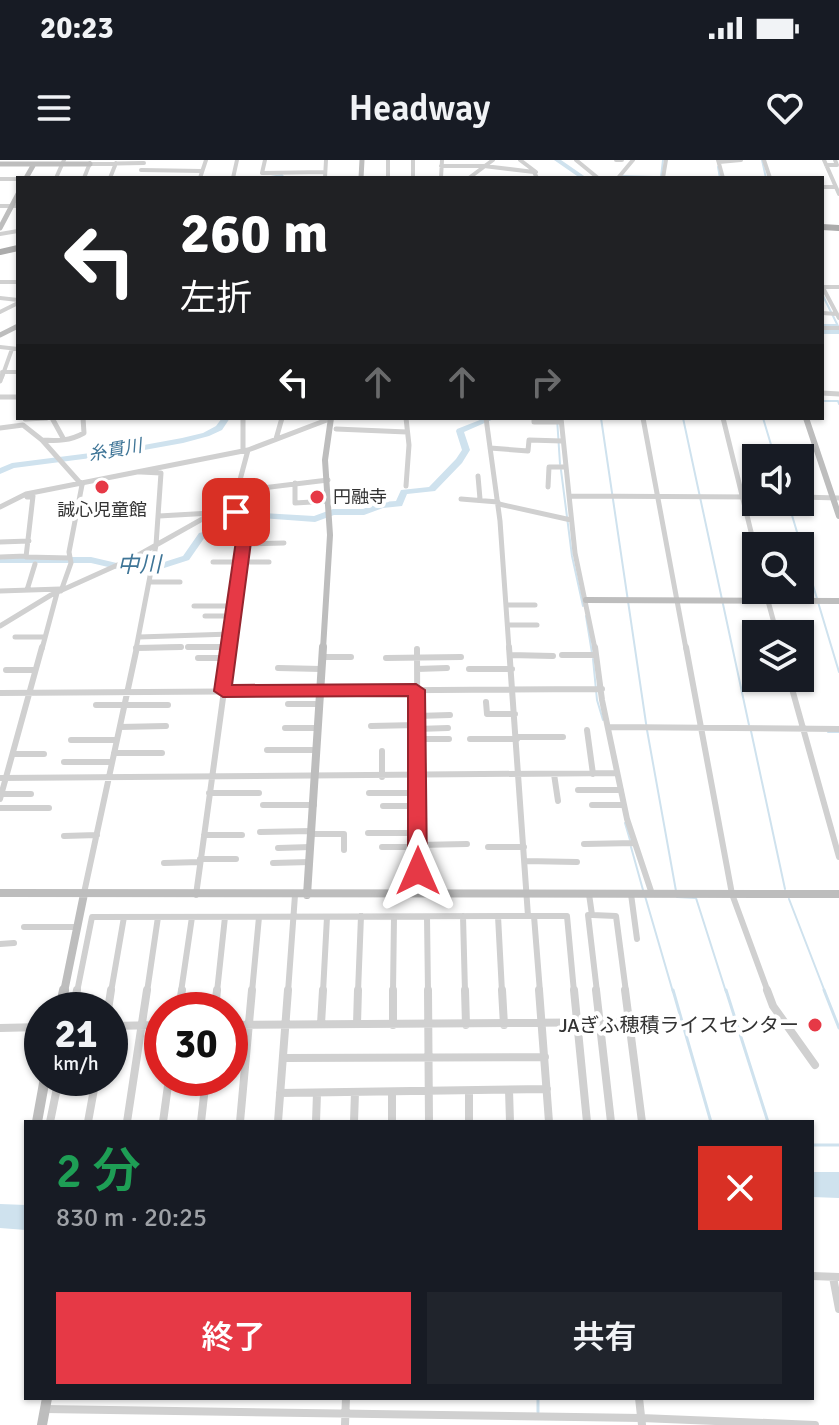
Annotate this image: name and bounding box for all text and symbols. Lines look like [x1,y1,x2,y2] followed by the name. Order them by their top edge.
[40,10,114,47] text: 20:23
[32,86,76,130] icon: menu
[349,86,490,131] text: Headway
[763,86,807,130] icon: heart
[180,199,328,268] text: 260 m
[48,208,152,312] icon: left
[180,276,252,321] text: 左折
[272,360,316,404] icon: left
[356,360,400,404] icon: ahead
[440,360,484,404] icon: ahead
[524,360,568,404] icon: right
[87,434,145,466] water label: 糸貫川
[742,444,814,692] map controls
[742,444,814,516] button: sound
[93,478,111,496] marker: 誠心児童館
[202,478,270,546] pin
[333,486,387,508] place label: 円融寺
[308,488,326,506] marker: 円融寺
[214,490,258,534] icon: arrive
[57,499,147,521] place label: 誠心児童館
[742,532,814,604] button: search
[117,551,163,578] water label: 中川
[742,620,814,692] button: layers
[376,829,460,913] position arrow
[144,992,248,1096] speed limit sign: 30
[54,1009,98,1059] text: 21
[559,1013,799,1038] place label: JAぎふ穂積ライスセンター
[806,1016,824,1034] marker: JAぎふ穂積ライスセンター
[53,1051,99,1076] text: km/h
[56,1142,140,1201] text: 2 分
[698,1146,782,1230] button: close
[56,1202,207,1234] text: 830 m · 20:25
[56,1292,411,1384] button: 終了
[427,1292,782,1384] button: 共有

